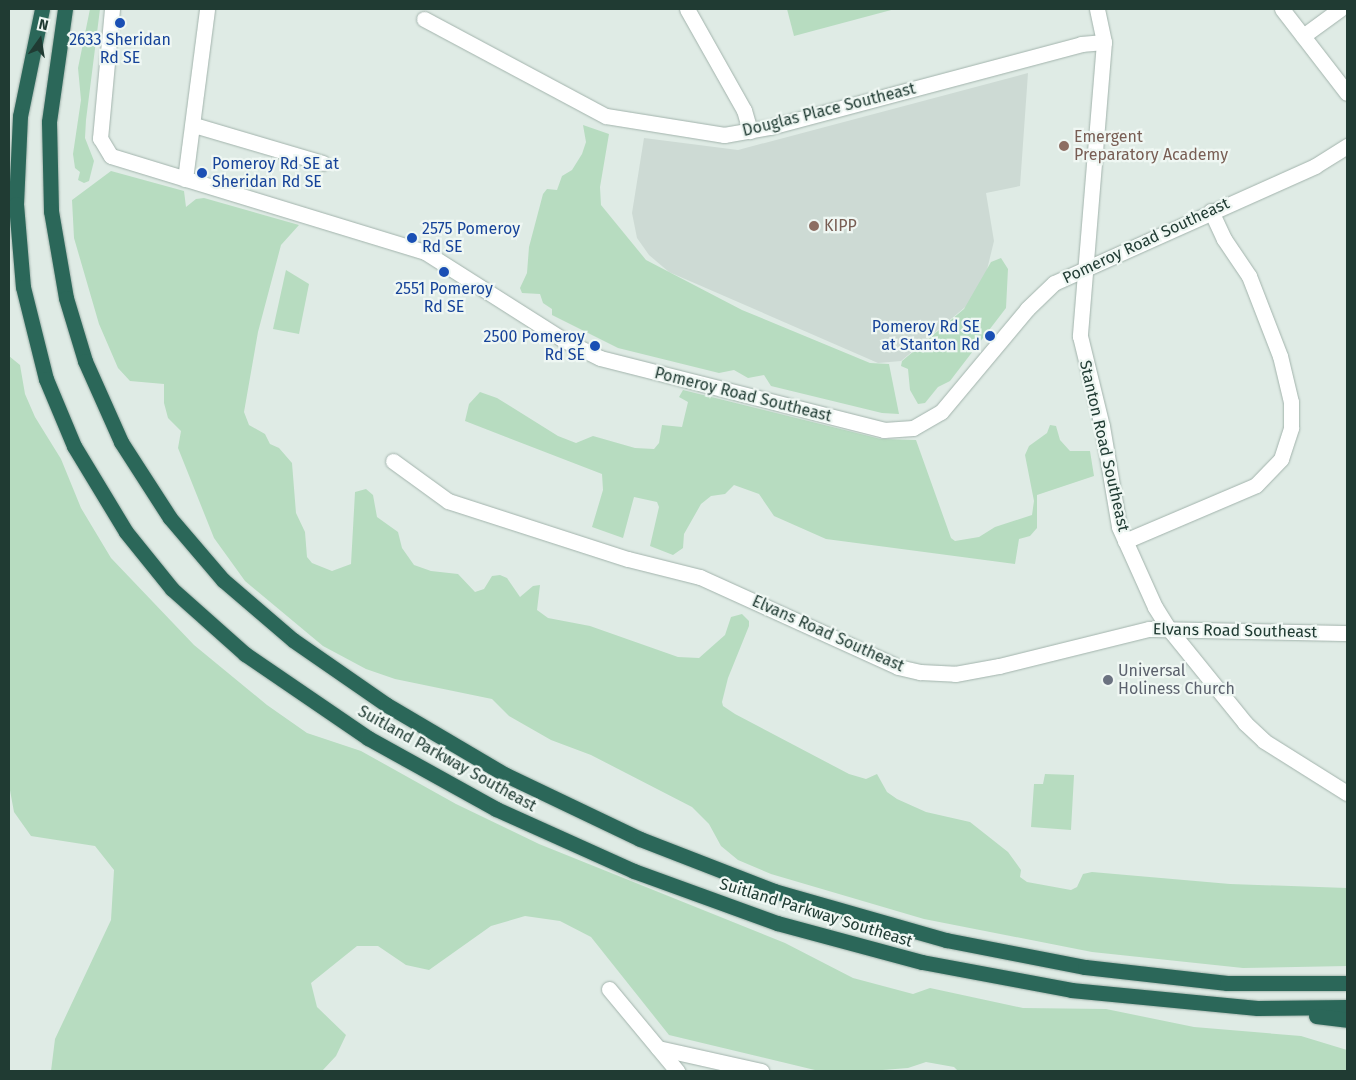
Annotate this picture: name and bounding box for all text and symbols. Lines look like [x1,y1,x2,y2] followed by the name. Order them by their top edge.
[15,15,65,65] north arrow
[37,16,50,34] text: N
[114,17,126,29] marker: 2633 Sheridan Rd SE
[69,30,171,68] place label: 2633 Sheridan Rd SE
[740,79,918,141] street label: Douglas Place Southeast
[1074,127,1228,165] place label: Emergent Preparatory Academy
[1058,140,1070,152] marker: Emergent Preparatory Academy
[212,154,339,192] place label: Pomeroy Rd SE at Sheridan Rd SE
[196,167,208,179] marker: Pomeroy Rd SE at Sheridan Rd SE
[1060,194,1232,288] street label: Pomeroy Road Southeast
[824,216,857,236] place label: KIPP
[422,219,520,257] place label: 2575 Pomeroy Rd SE
[808,220,820,232] marker: KIPP
[406,232,418,244] marker: 2575 Pomeroy Rd SE
[438,266,450,278] marker: 2551 Pomeroy Rd SE
[395,279,493,317] place label: 2551 Pomeroy Rd SE
[872,317,980,355] place label: Pomeroy Rd SE at Stanton Rd
[484,327,585,365] place label: 2500 Pomeroy Rd SE
[984,330,996,342] marker: Pomeroy Rd SE at Stanton Rd
[589,340,601,352] marker: 2500 Pomeroy Rd SE
[1075,359,1133,533] street label: Stanton Road Southeast
[653,364,833,426] street label: Pomeroy Road Southeast
[749,592,907,676] street label: Elvans Road Southeast
[1153,620,1317,642] street label: Elvans Road Southeast
[1118,661,1235,699] place label: Universal Holiness Church
[1102,674,1114,686] marker: Universal Holiness Church
[354,702,540,816] street label: Suitland Parkway Southeast
[717,874,915,952] street label: Suitland Parkway Southeast

